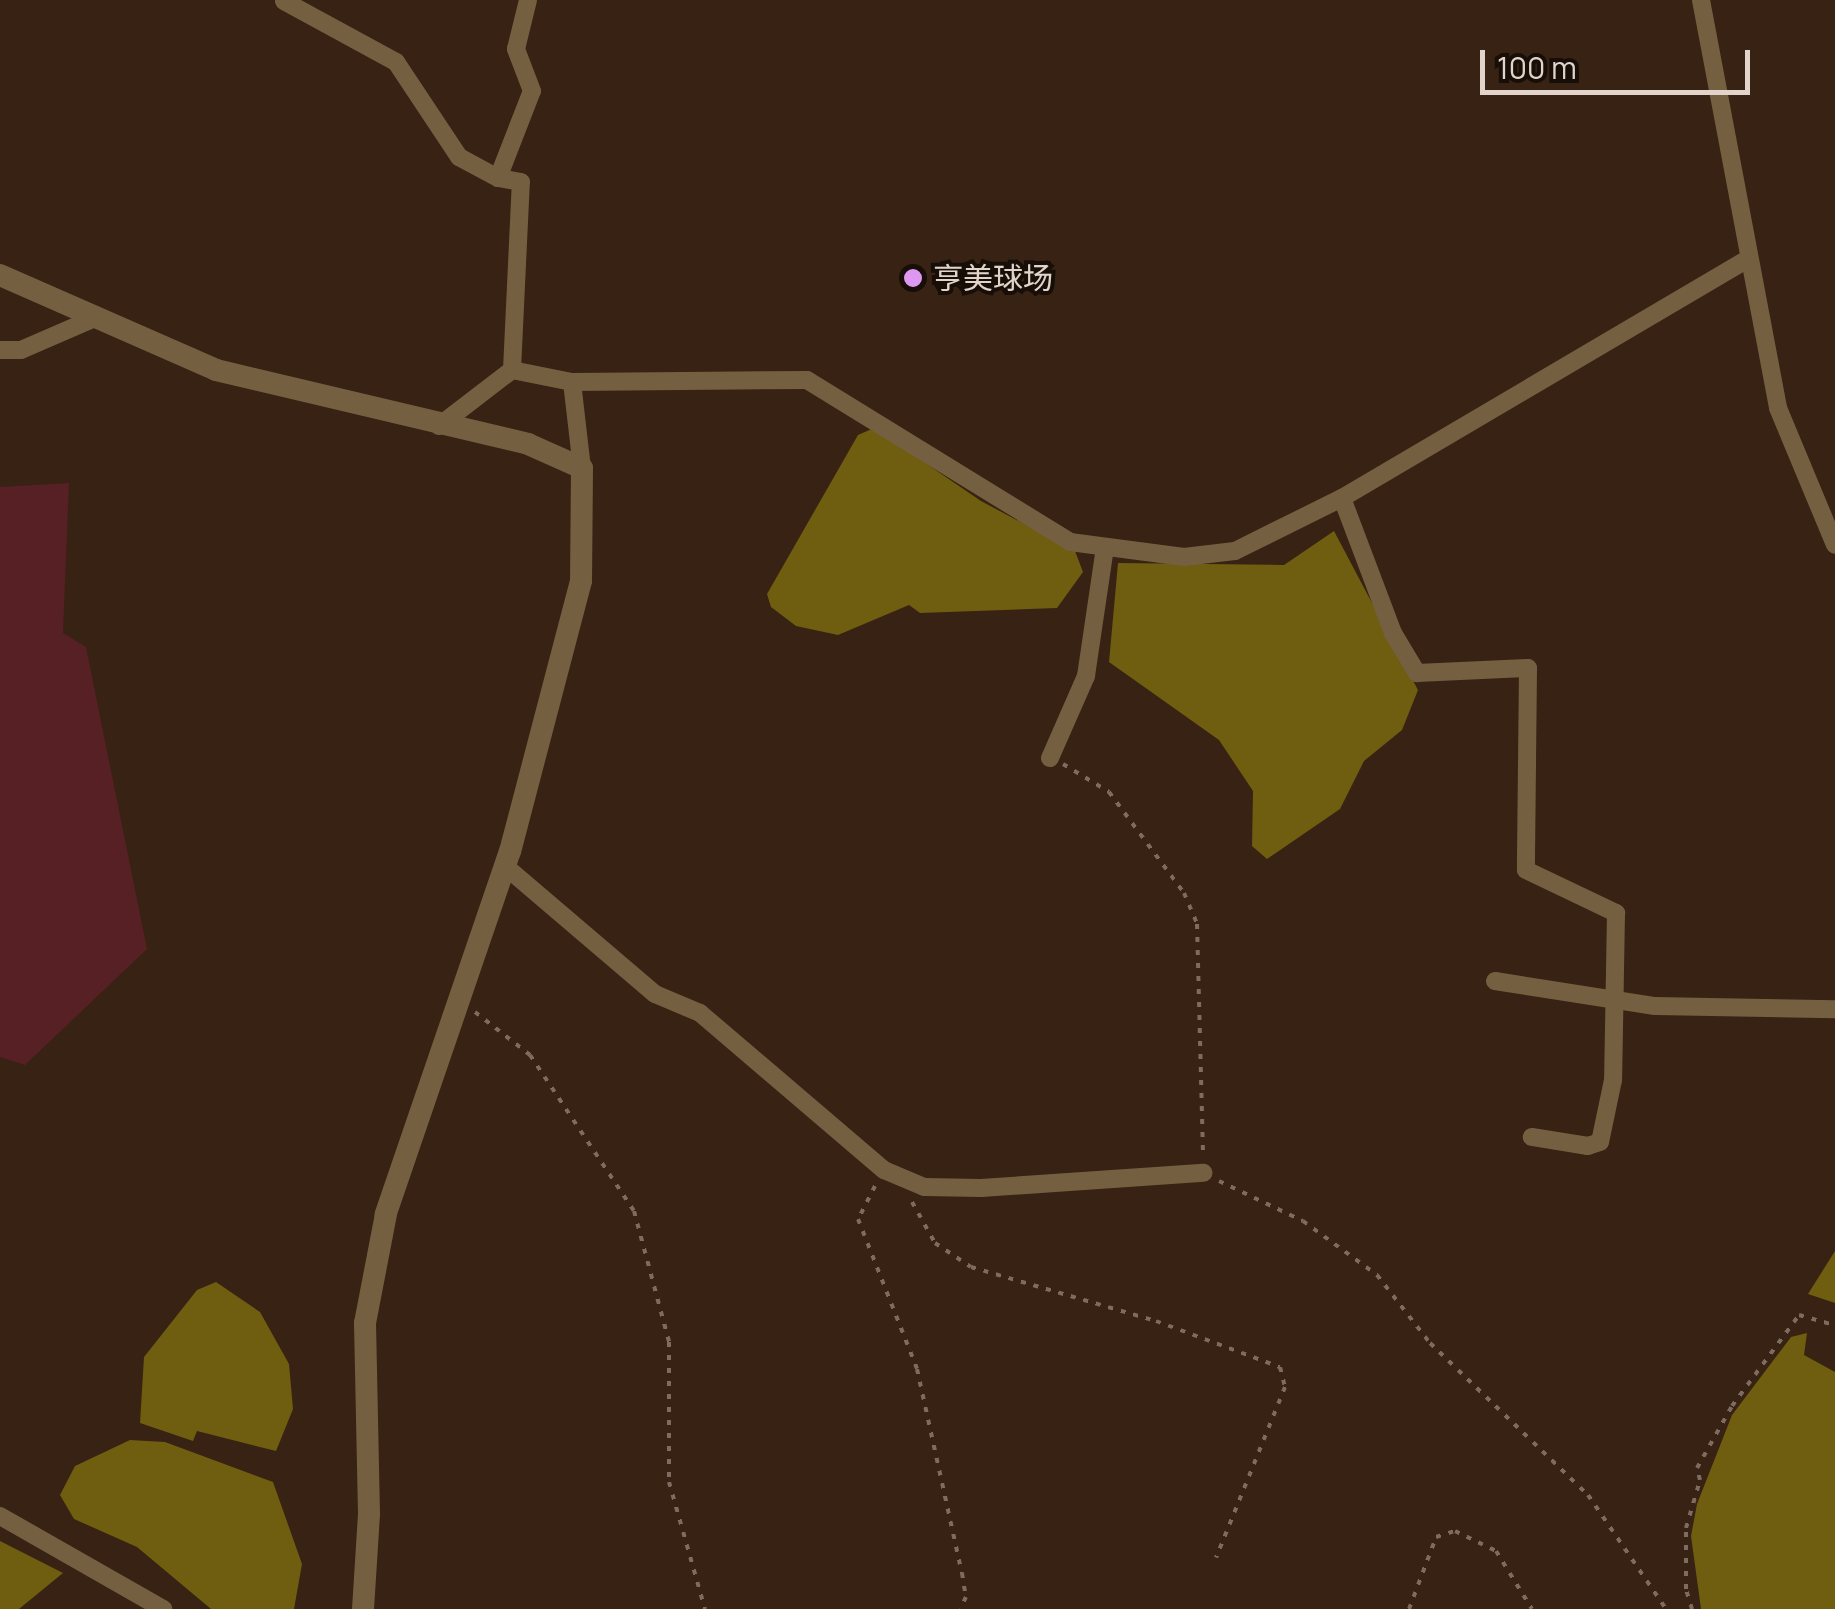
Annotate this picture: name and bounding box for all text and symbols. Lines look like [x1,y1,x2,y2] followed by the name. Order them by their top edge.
[1485,30,1755,92] scale bar
[1497,47,1577,88] text: 100 m
[933,260,1053,296] place label: 亨美球场
[902,267,924,289] marker: 亨美球场

